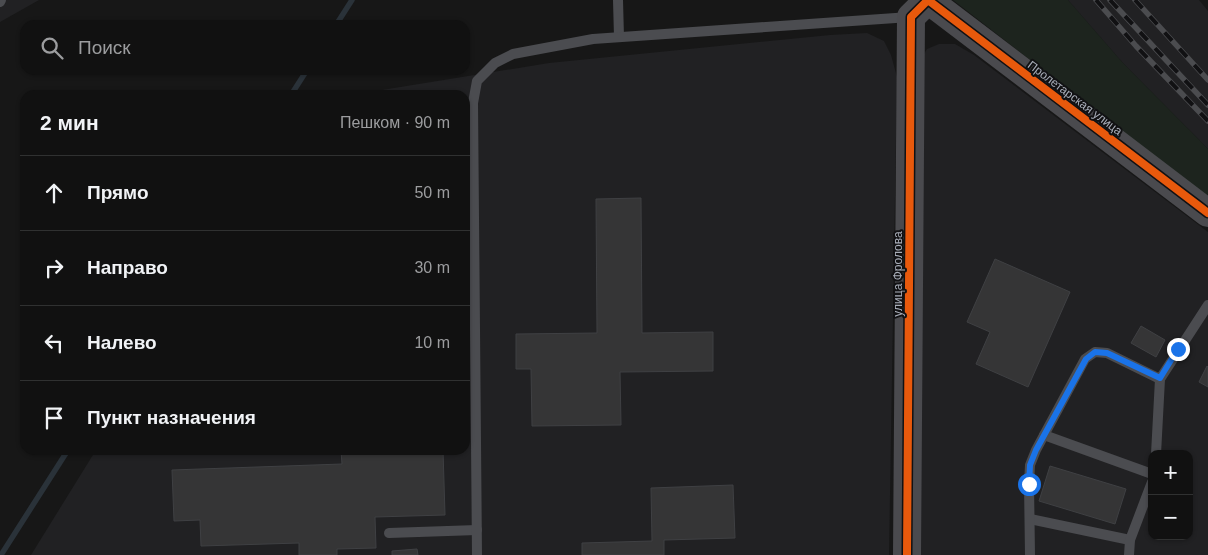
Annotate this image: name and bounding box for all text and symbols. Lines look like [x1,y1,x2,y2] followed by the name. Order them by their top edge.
[20,20,470,75] search box
[38,34,66,62] icon: search
[78,37,131,58] text: Поиск
[1025,58,1125,138] street label: Пролетарская улица
[40,111,99,134] text: 2 мин
[340,114,450,131] text: Пешком · 90 m
[40,179,68,207] icon: ahead
[87,182,149,203] text: Прямо
[414,184,450,201] text: 50 m
[891,231,905,317] street label: улица Фролова
[40,254,68,282] icon: right
[87,257,168,278] text: Направо
[414,259,450,276] text: 30 m
[40,329,68,357] icon: left
[87,332,157,353] text: Налево
[414,334,450,351] text: 10 m
[1167,338,1190,361] route end
[40,404,68,432] icon: arrive
[87,407,256,428] text: Пункт назначения
[1148,450,1193,540] map controls
[1148,450,1193,495] button: +
[1018,473,1041,496] route start
[1148,495,1193,540] button: −

